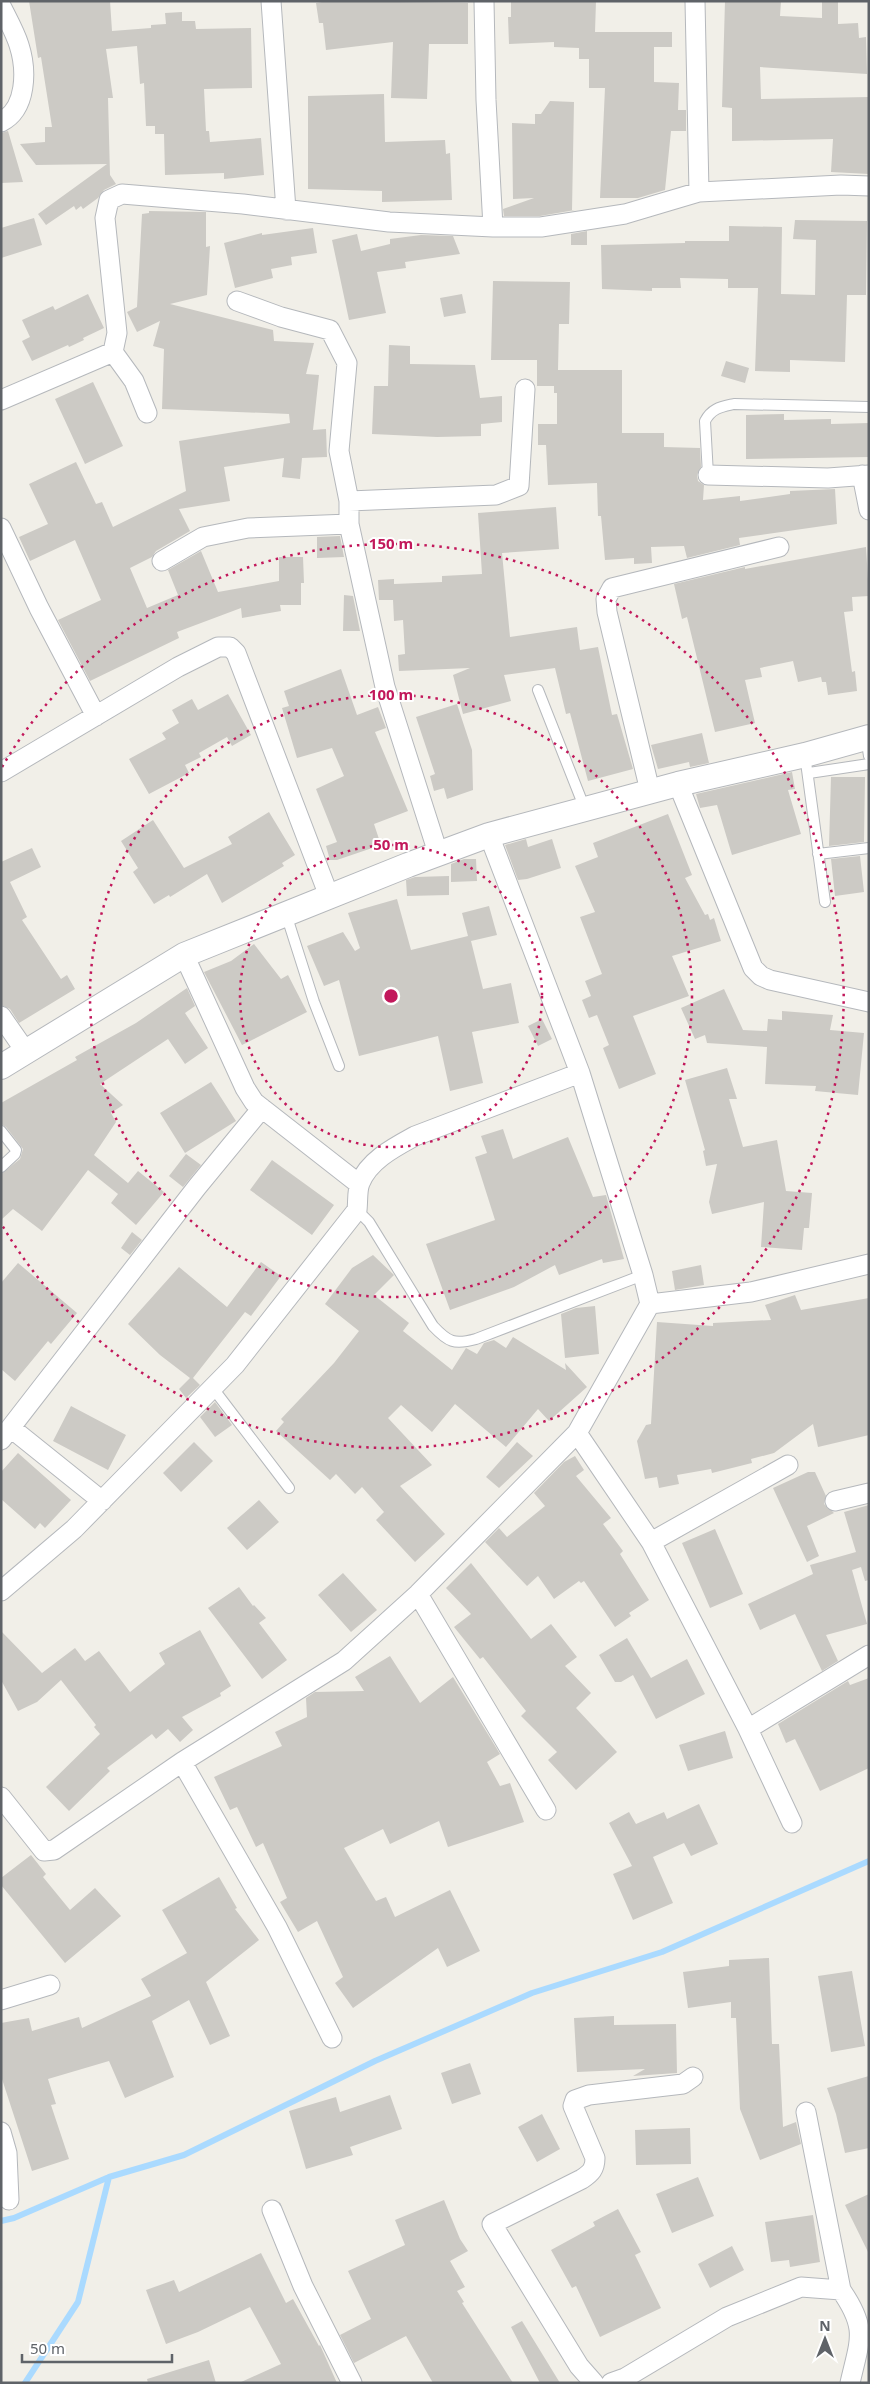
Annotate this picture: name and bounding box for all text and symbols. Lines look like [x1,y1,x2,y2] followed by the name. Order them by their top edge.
[369,533,413,553] text: 150 m
[369,684,413,704] text: 100 m
[373,834,409,854] text: 50 m
[382,987,400,1005] centre of rings
[800,2314,850,2364] north arrow
[819,2316,831,2335] text: N
[22,2332,172,2364] scale bar
[30,2338,65,2358] text: 50 m

